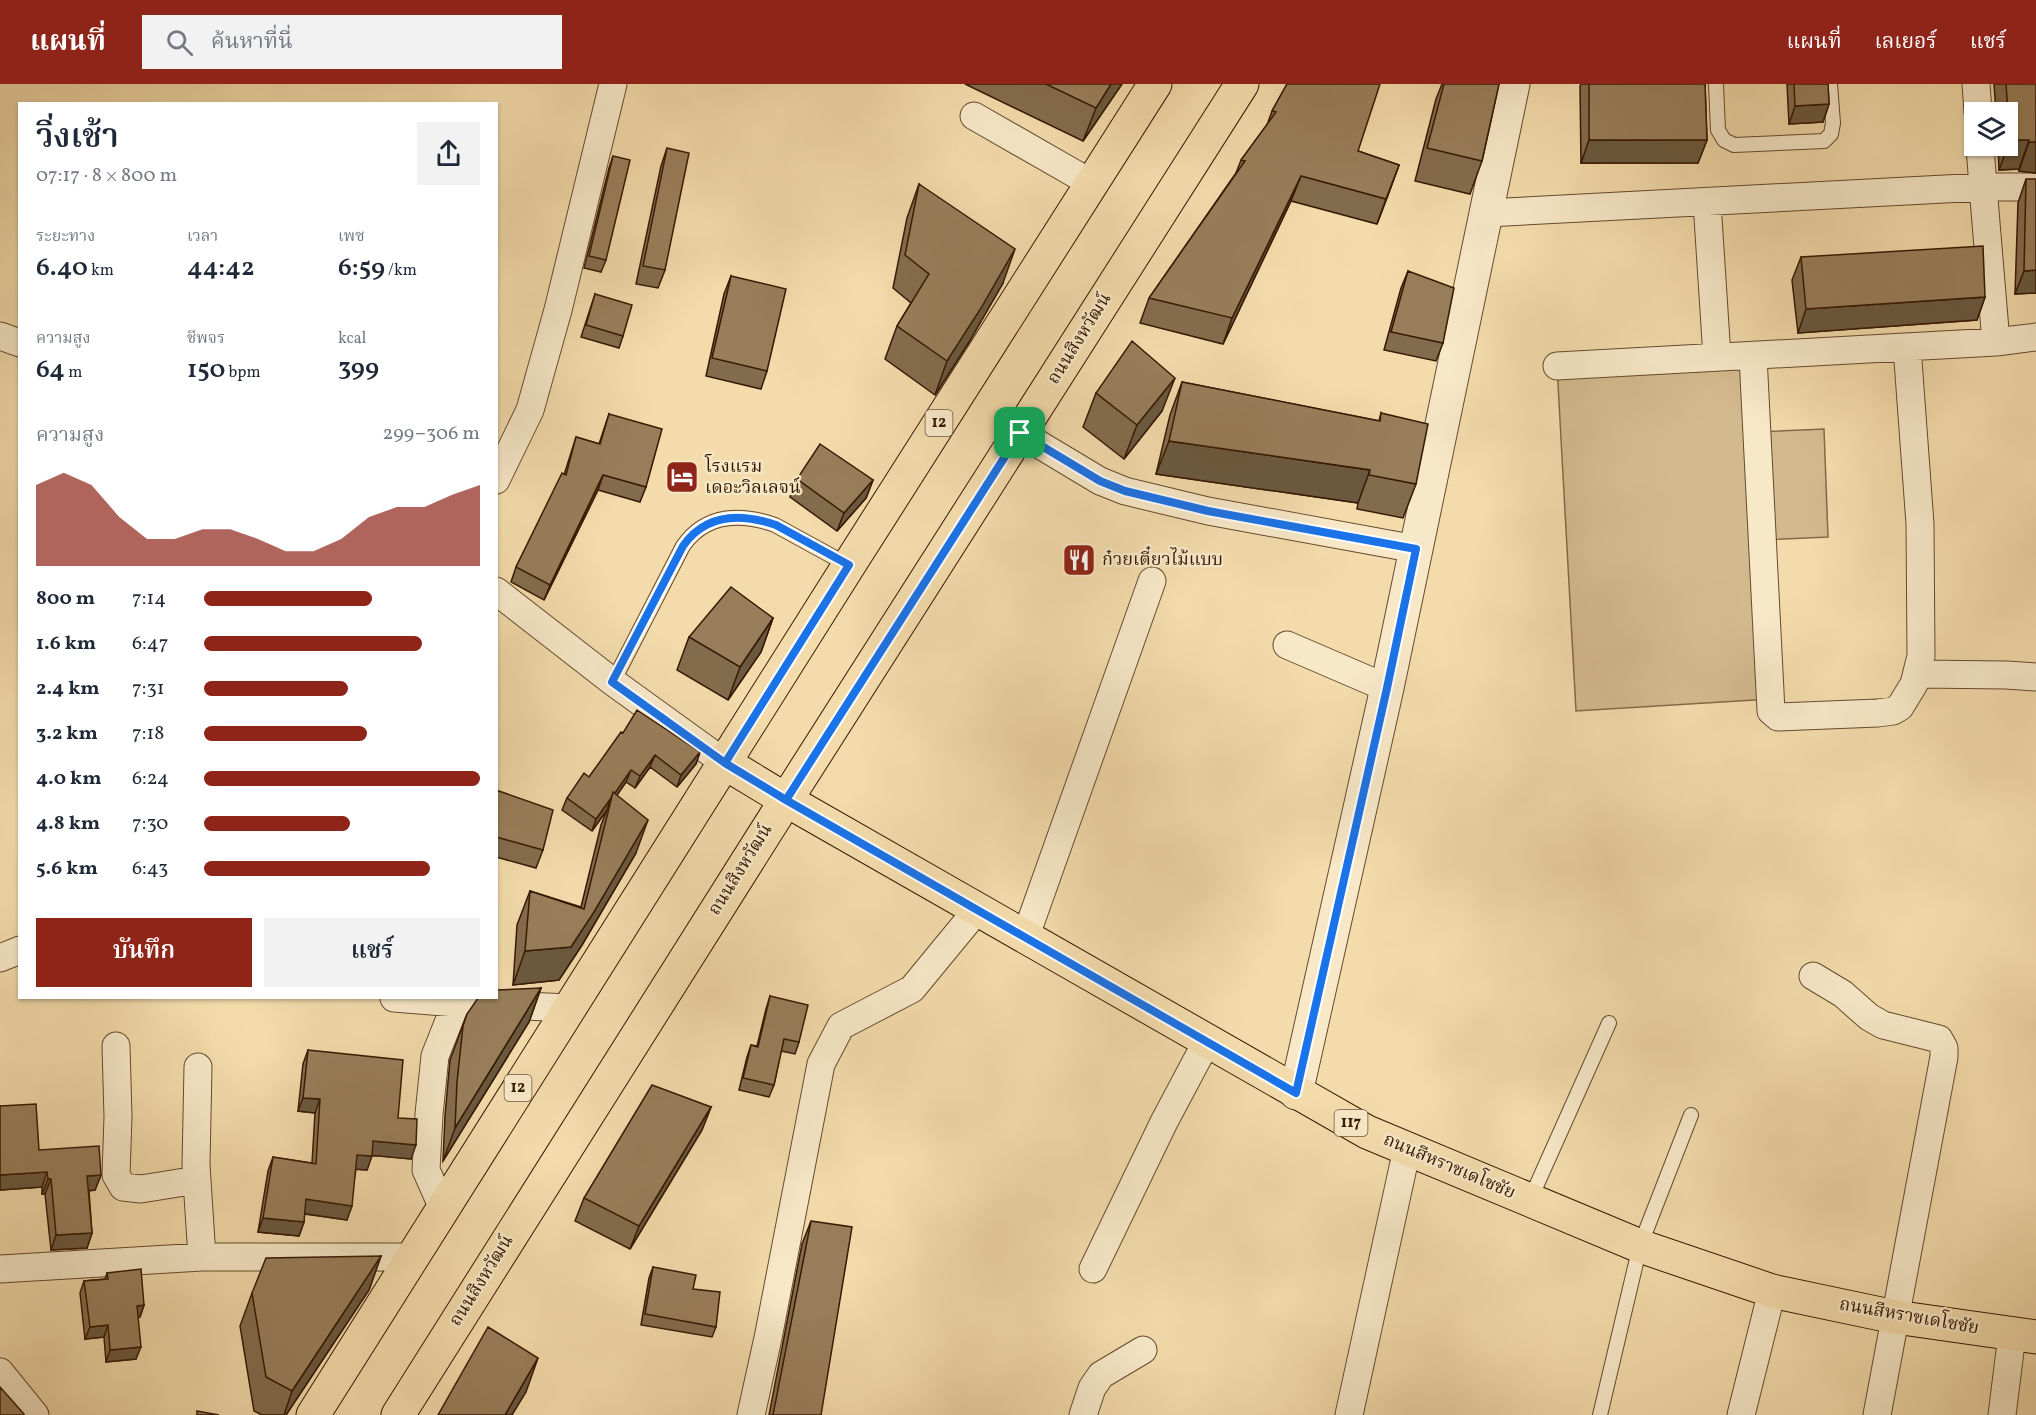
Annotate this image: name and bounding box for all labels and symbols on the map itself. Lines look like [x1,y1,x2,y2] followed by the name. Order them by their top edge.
[1042,288,1118,390] street label: ถนนสิงหวัฒน์
[994,407,1045,458] pin
[926,410,952,436] road number: 12
[704,453,801,501] place label: โรงแรม เดอะวิลเลจน์
[664,459,700,495] hotel icon: โรงแรม เดอะวิลเลจน์
[1061,542,1097,578] restaurant icon: ก๋วยเตี๋ยวไม้แบบ
[1102,545,1223,573] place label: ก๋วยเตี๋ยวไม้แบบ
[703,819,779,921] street label: ถนนสิงหวัฒน์
[504,1075,532,1101] road number: 12
[1334,1110,1368,1136] road number: 117
[1379,1126,1520,1206] street label: ถนนสีหราชเดโชชัย
[444,1230,520,1332] street label: ถนนสิงหวัฒน์
[1837,1290,1981,1342] street label: ถนนสีหราชเดโชชัย

